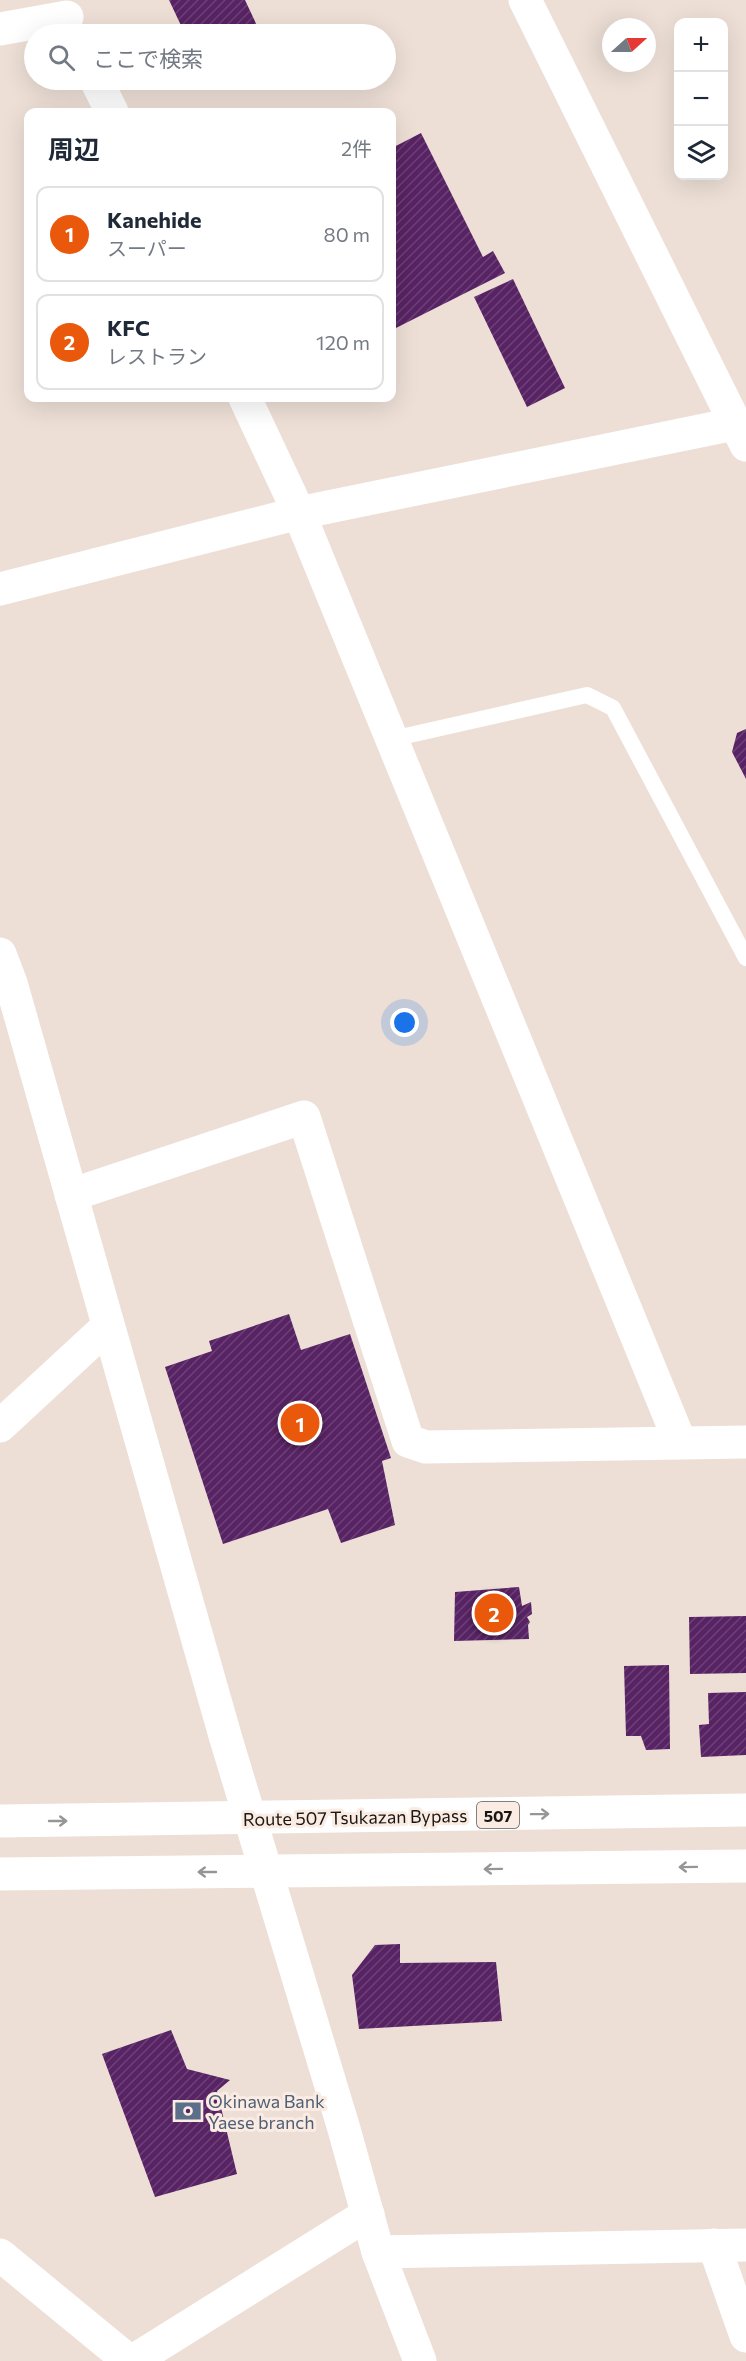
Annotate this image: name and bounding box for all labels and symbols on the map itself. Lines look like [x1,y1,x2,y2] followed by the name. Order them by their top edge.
[602,18,656,72] north arrow
[390,1008,419,1037] your location
[280,1400,320,1446] pin: 1
[474,1590,514,1636] pin: 2
[477,1802,519,1828] road number: 507
[243,1804,467,1830] street label: Route 507 Tsukazan Bypass
[529,1808,549,1820] one-way arrow
[48,1815,68,1827] one-way arrow
[678,1861,698,1872] one-way arrow
[483,1863,503,1875] one-way arrow
[198,1866,218,1878] one-way arrow
[208,2090,325,2133] place label: Okinawa Bank Yaese branch
[173,2096,203,2126] bank icon: Okinawa Bank Yaese branch

